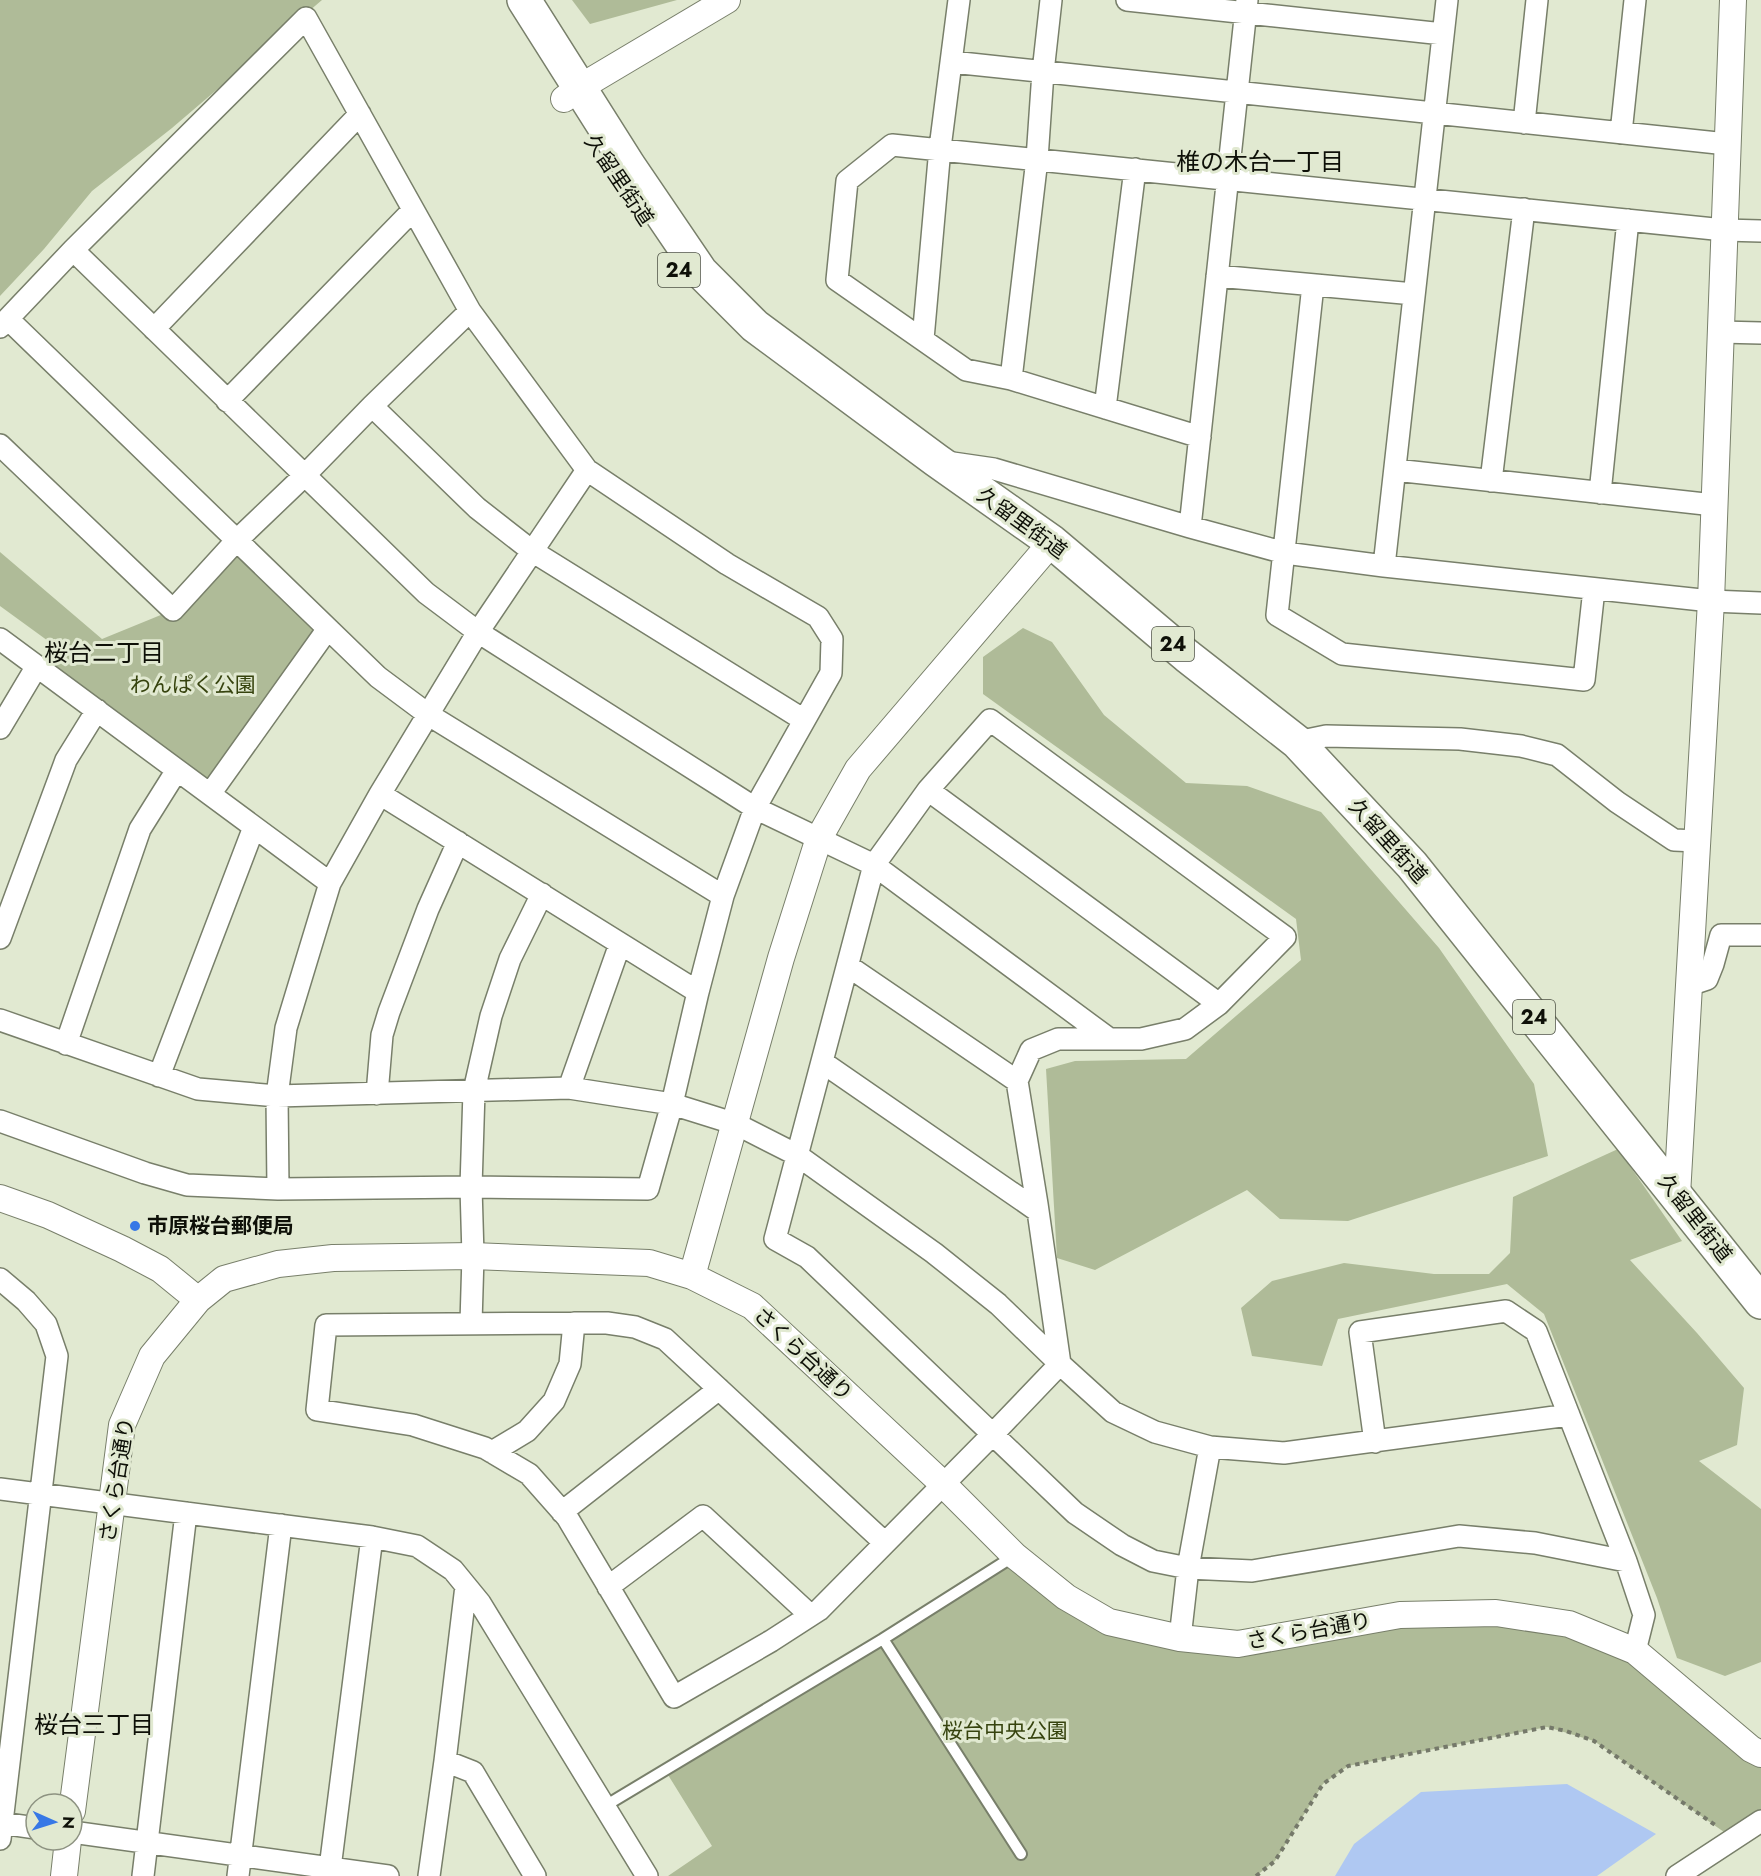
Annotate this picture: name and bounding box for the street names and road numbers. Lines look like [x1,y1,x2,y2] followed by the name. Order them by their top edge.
[577,128,661,232] street label: 久留里街道
[658,253,700,287] road number: 24
[971,480,1073,566] street label: 久留里街道
[1152,627,1194,661] road number: 24
[1342,792,1434,890] street label: 久留里街道
[1513,1000,1555,1034] road number: 24
[1651,1167,1739,1269] street label: 久留里街道
[747,1300,859,1408] street label: さくら台通り
[92,1415,142,1545] street label: さくら台通り
[1244,1605,1374,1657] street label: さくら台通り

